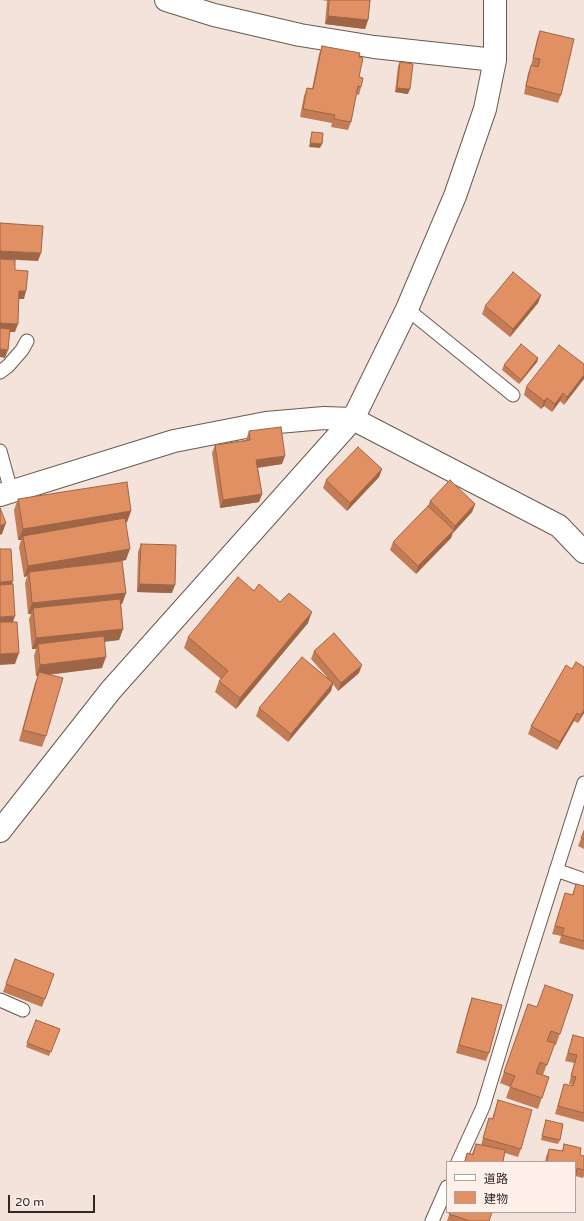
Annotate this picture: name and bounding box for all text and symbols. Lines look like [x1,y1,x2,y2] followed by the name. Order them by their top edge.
[446,1161,576,1213] legend
[484,1172,508,1186] text: 道路
[10,1187,97,1213] scale bar
[484,1192,508,1206] text: 建物
[15,1195,44,1209] text: 20 m

